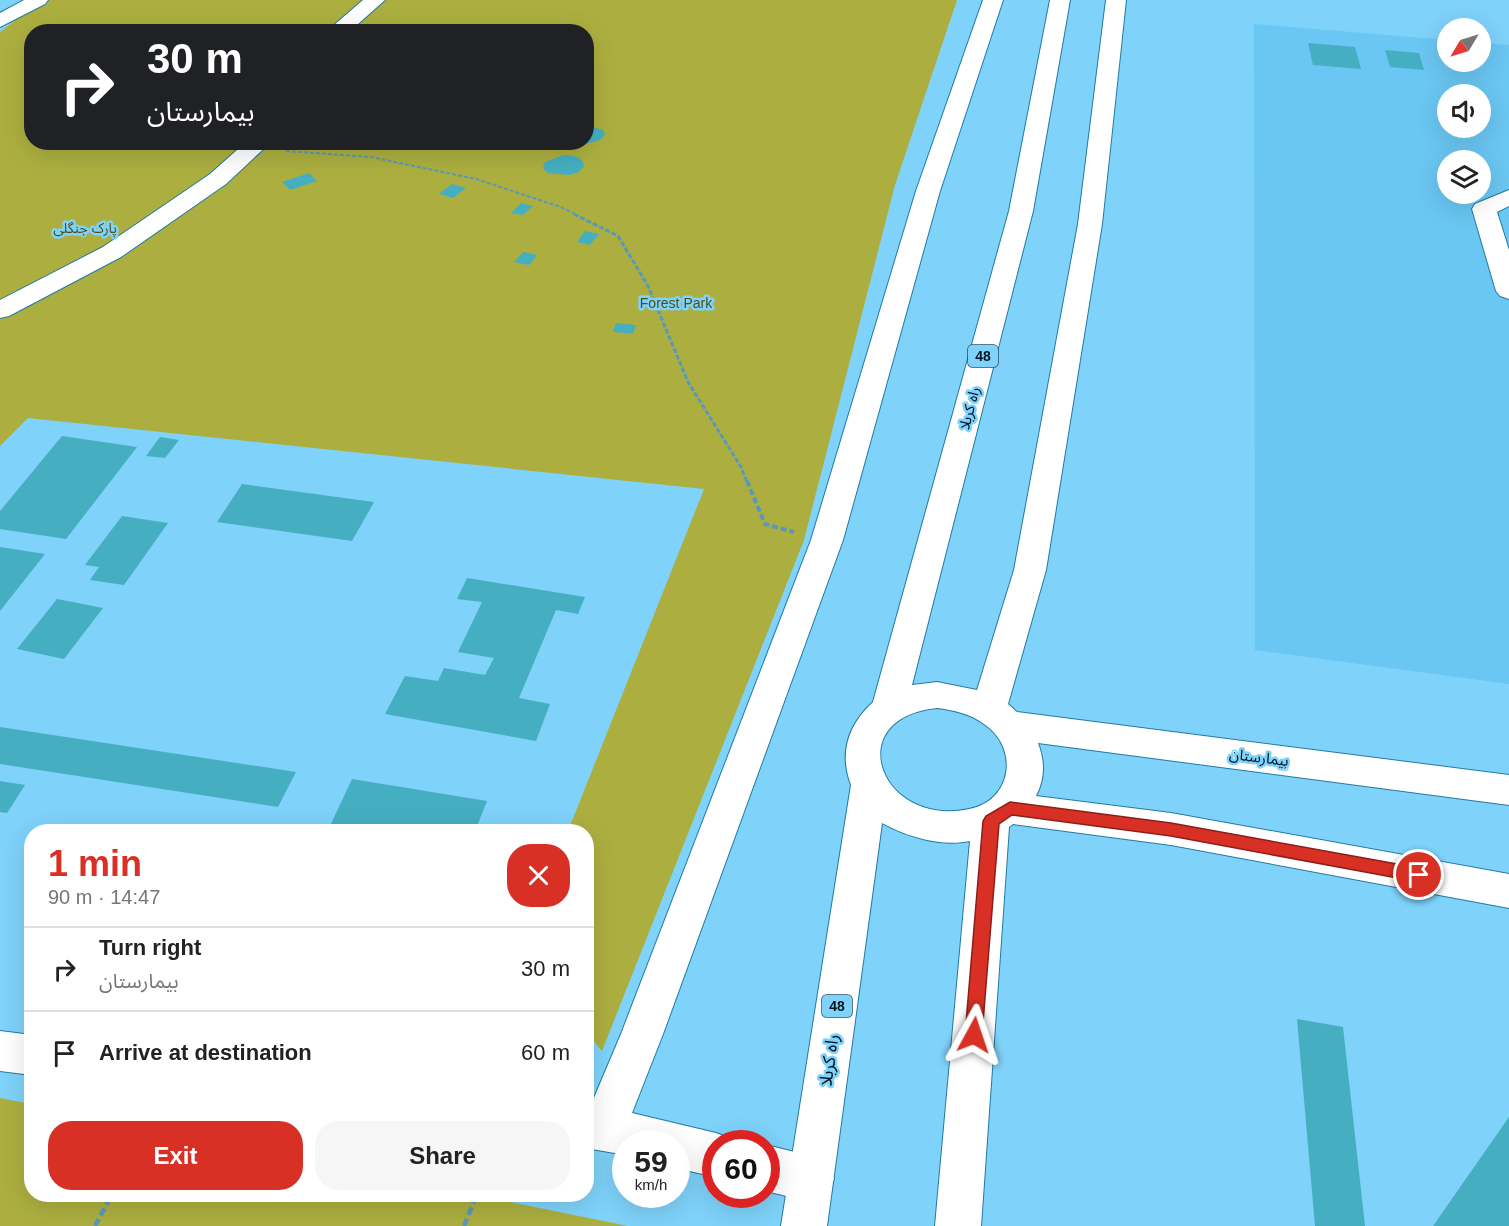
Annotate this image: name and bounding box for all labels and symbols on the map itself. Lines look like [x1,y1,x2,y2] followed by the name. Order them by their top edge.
[1437,18,1491,72] north arrow
[53,220,117,238] park label: پارک جنگلی
[640,295,713,311] park label: Forest Park
[968,345,998,367] road number: 48
[955,385,984,432] street label: راه کربلا
[1228,745,1290,770] street label: بیمارستان
[1393,849,1444,900] pin
[822,995,852,1017] road number: 48
[942,1003,1006,1067] position arrow
[815,1033,844,1087] street label: راه کربلا
[702,1130,780,1208] speed limit sign: 60

